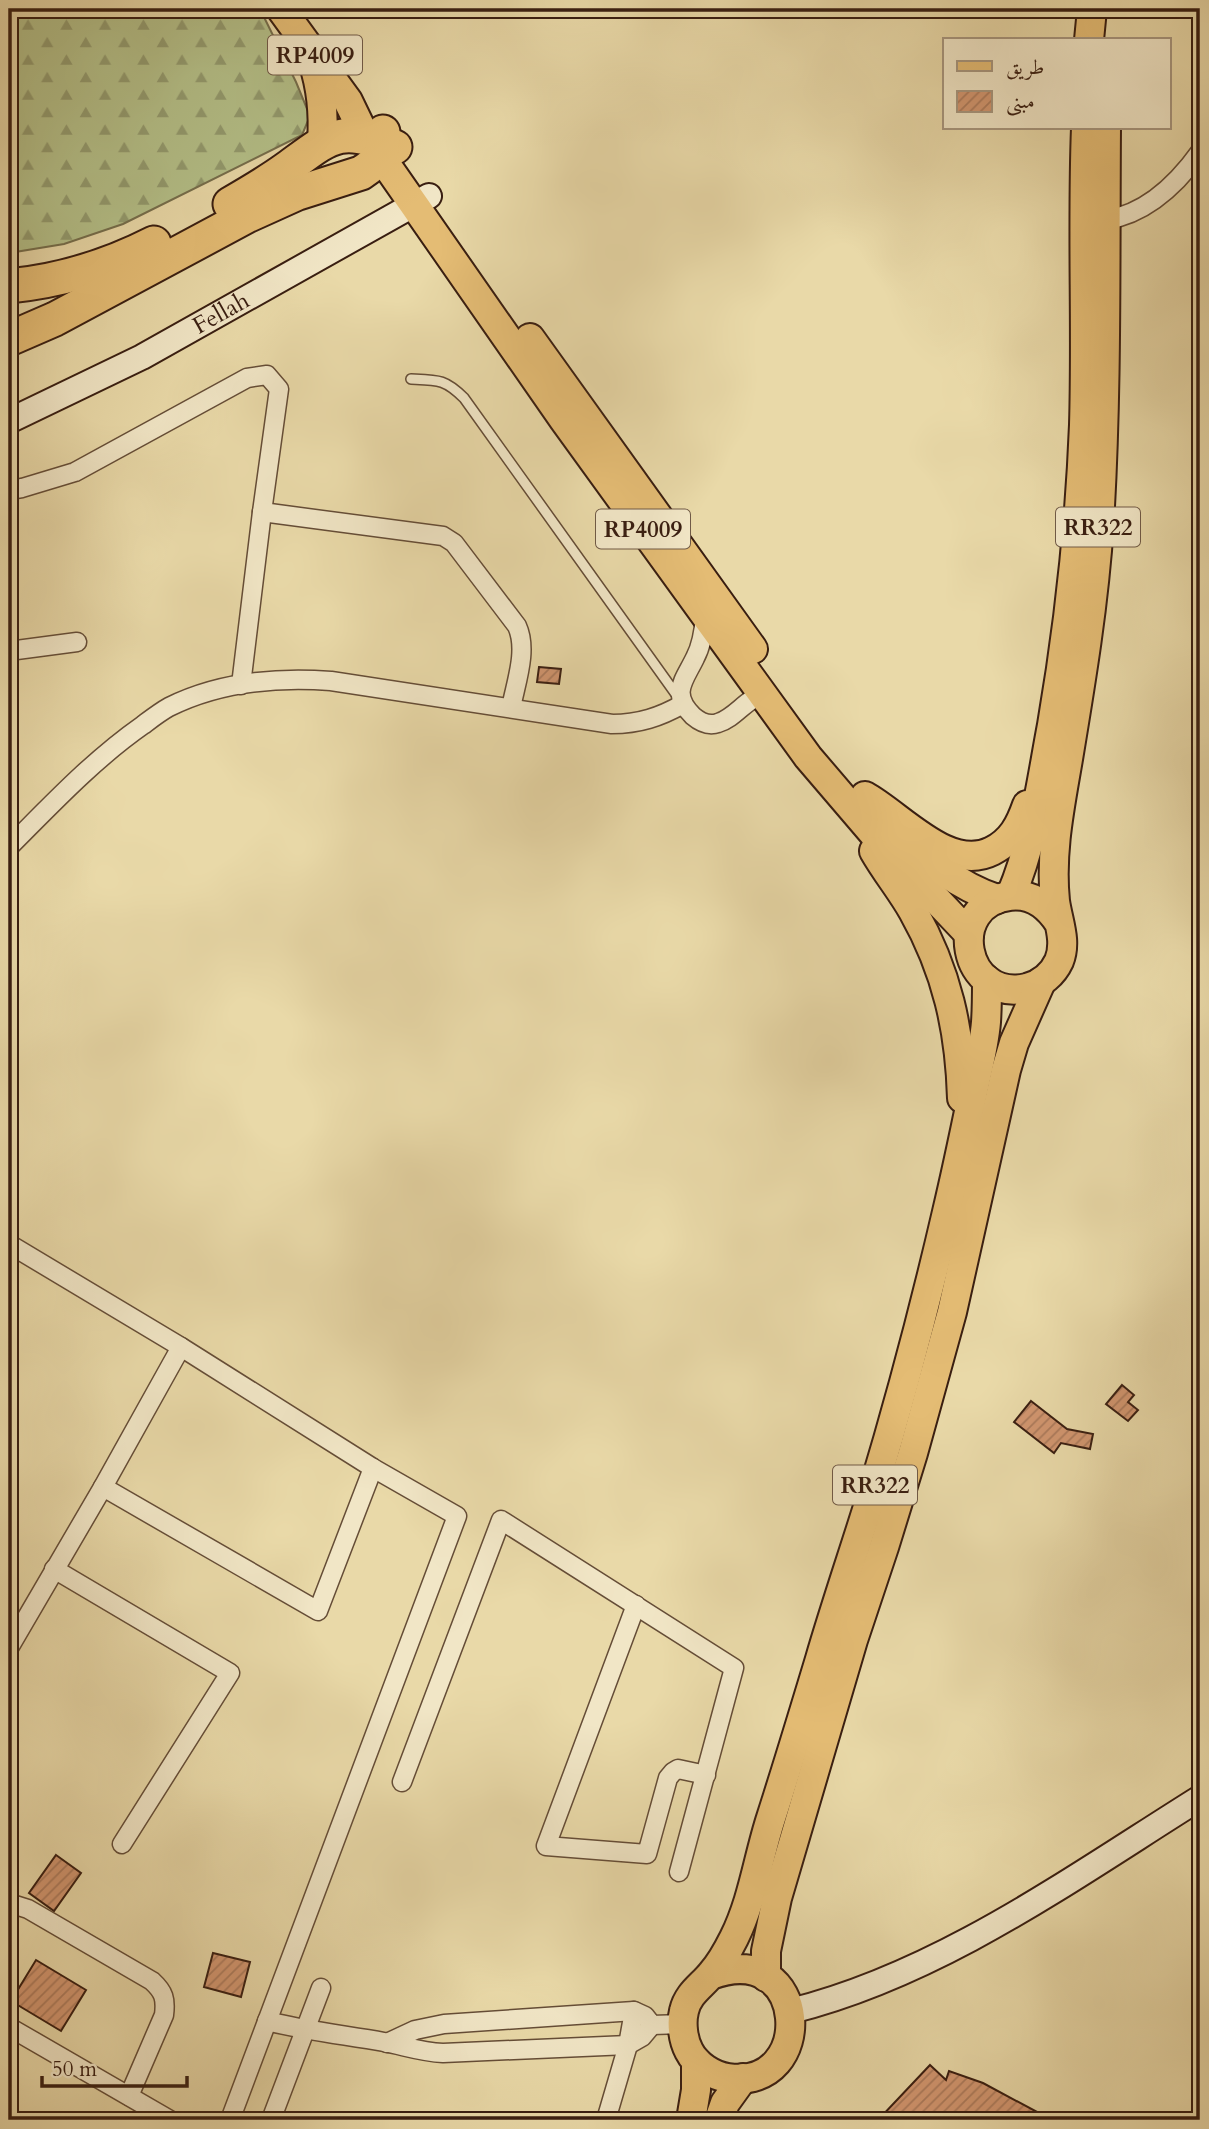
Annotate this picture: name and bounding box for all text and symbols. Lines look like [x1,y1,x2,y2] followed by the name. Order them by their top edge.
[268,36,362,74] road number: RP4009
[943,38,1170,130] legend
[1006,53,1044,82] text: طريق
[1006,87,1035,116] text: مبنى
[187,284,255,342] street label: Fellah
[1056,508,1140,547] road number: RR322
[596,509,690,548] road number: RP4009
[833,1466,917,1504] road number: RR322
[42,2045,187,2089] scale bar
[52,2055,97,2084] text: 50 m

